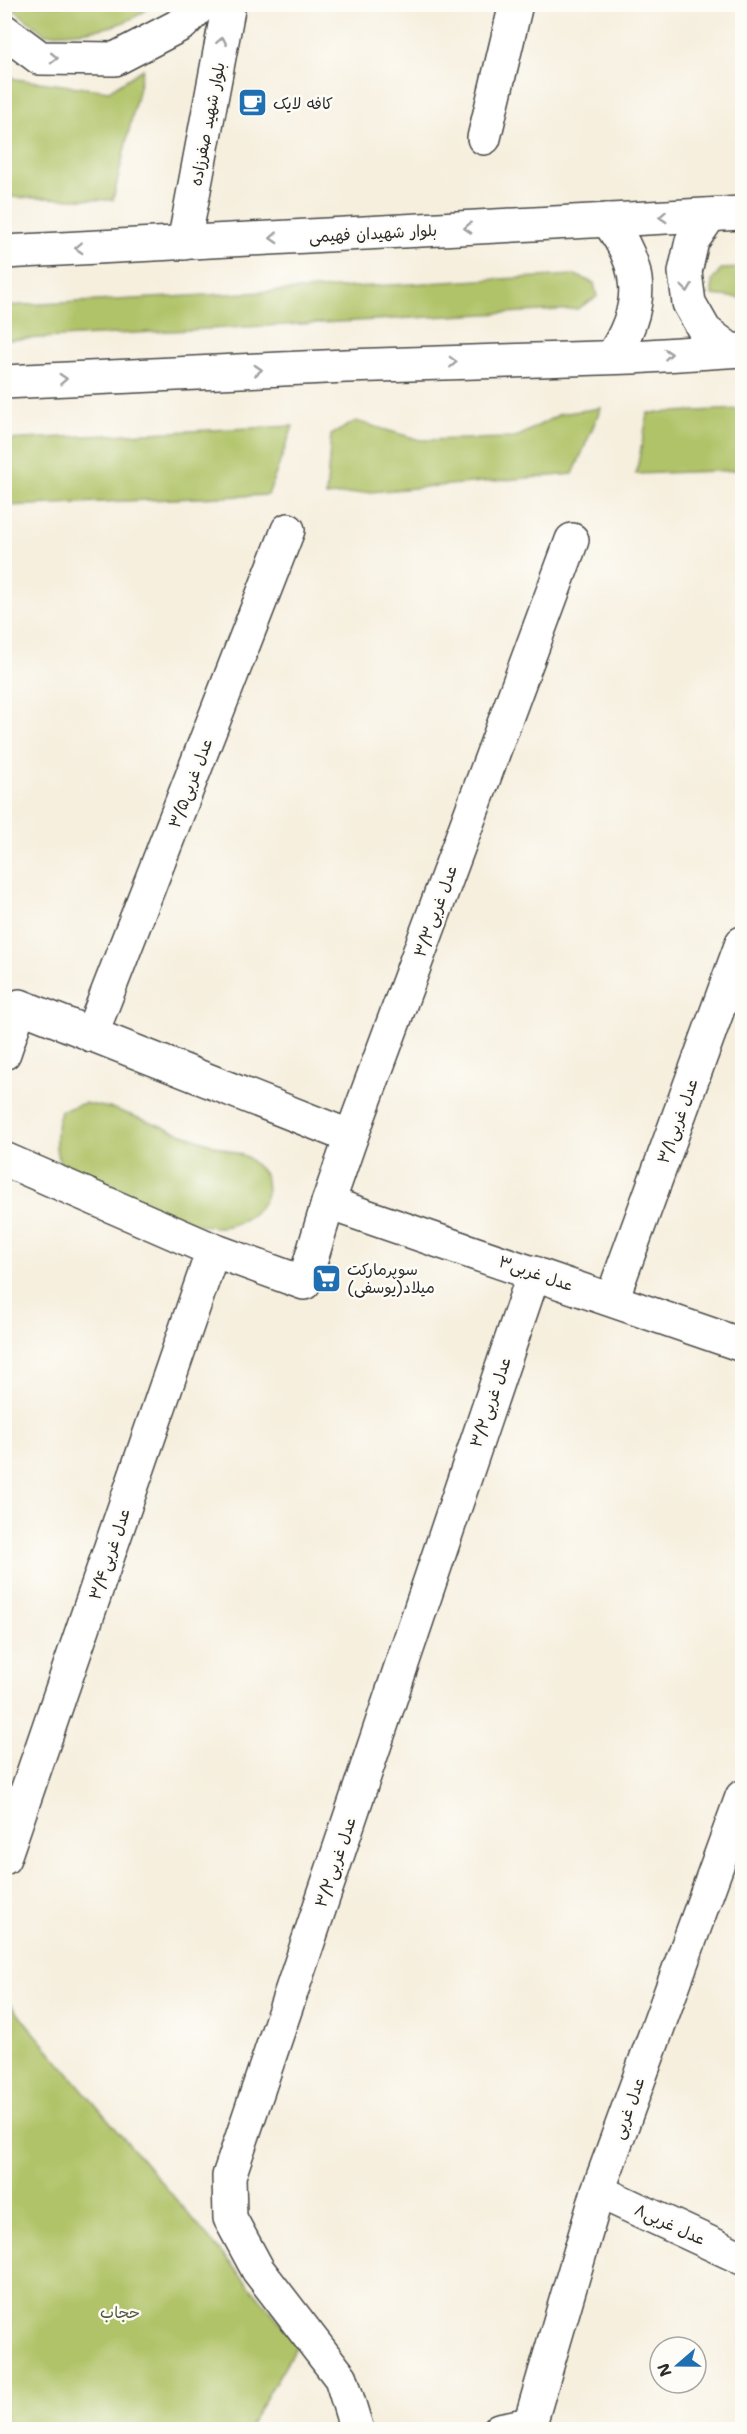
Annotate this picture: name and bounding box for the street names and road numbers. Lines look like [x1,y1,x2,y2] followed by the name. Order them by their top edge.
[185,60,230,188] street label: بلوار شهید صفرزاده
[308,220,438,247] street label: بلوار شهیدان فهیمی
[164,735,217,831] street label: عدل غربی۳/۵
[409,862,462,960] street label: عدل غربی۳/۳
[652,1076,703,1167] street label: عدل غربی۳/۱
[496,1251,576,1296] street label: عدل غربی۳
[465,1354,516,1450] street label: عدل غربی۳/۲
[84,1506,135,1603] street label: عدل غربی۳/۴
[310,1814,361,1910] street label: عدل غربی۳/۲
[608,2074,649,2142] street label: عدل غربی
[631,2199,708,2250] street label: عدل غربی۸

